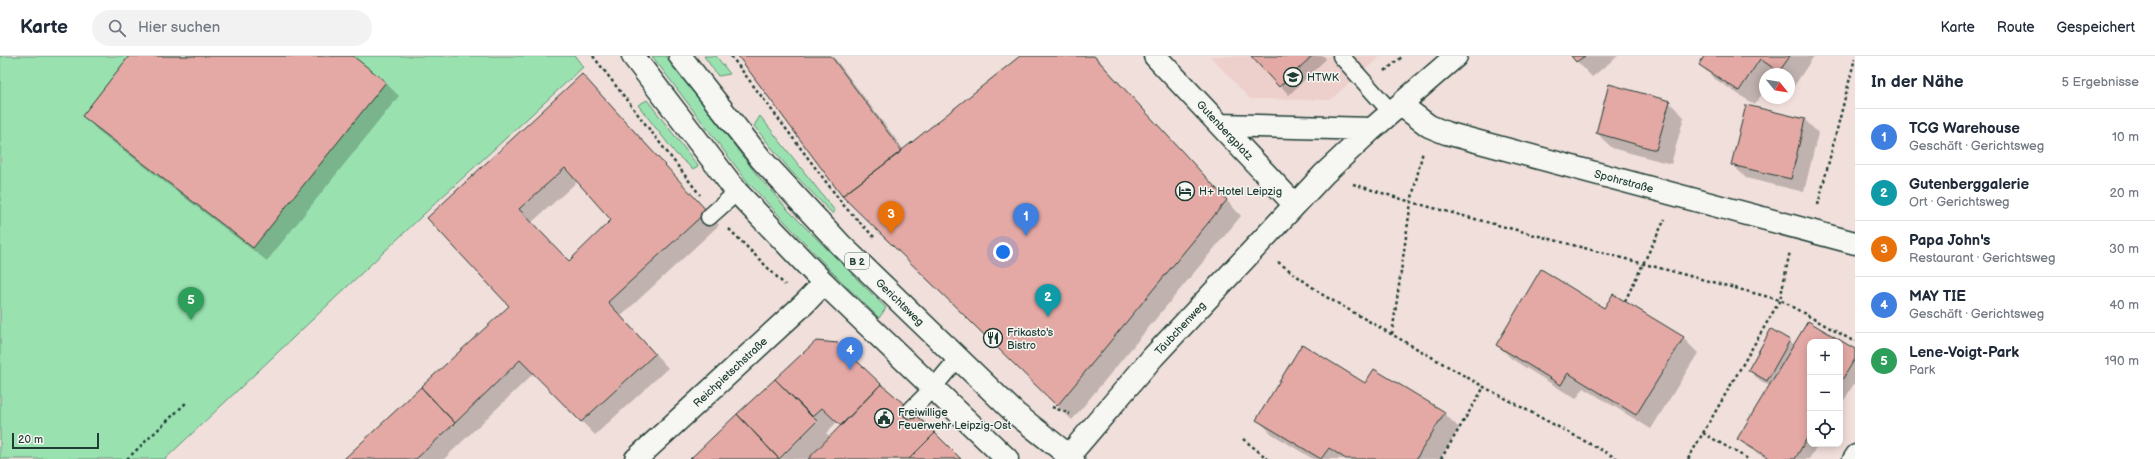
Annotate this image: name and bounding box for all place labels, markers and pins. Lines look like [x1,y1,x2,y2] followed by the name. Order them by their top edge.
[1282,66,1304,88] school or university icon: HTWK
[1307,71,1340,84] place label: HTWK
[1174,180,1196,202] hotel icon: H+ Hotel Leipzig
[1199,185,1282,198] place label: H+ Hotel Leipzig
[878,201,904,234] pin: 3
[1013,203,1039,236] pin: 1
[1035,284,1061,317] pin: 2
[178,287,204,320] pin: 5
[1007,326,1054,352] place label: Frikasto's Bistro
[982,327,1004,349] restaurant icon: Frikasto's Bistro
[837,337,863,370] pin: 4
[898,406,1012,432] place label: Freiwillige Feuerwehr Leipzig-Ost
[873,407,895,429] public building icon: Freiwillige Feuerwehr Leipzig-Ost

